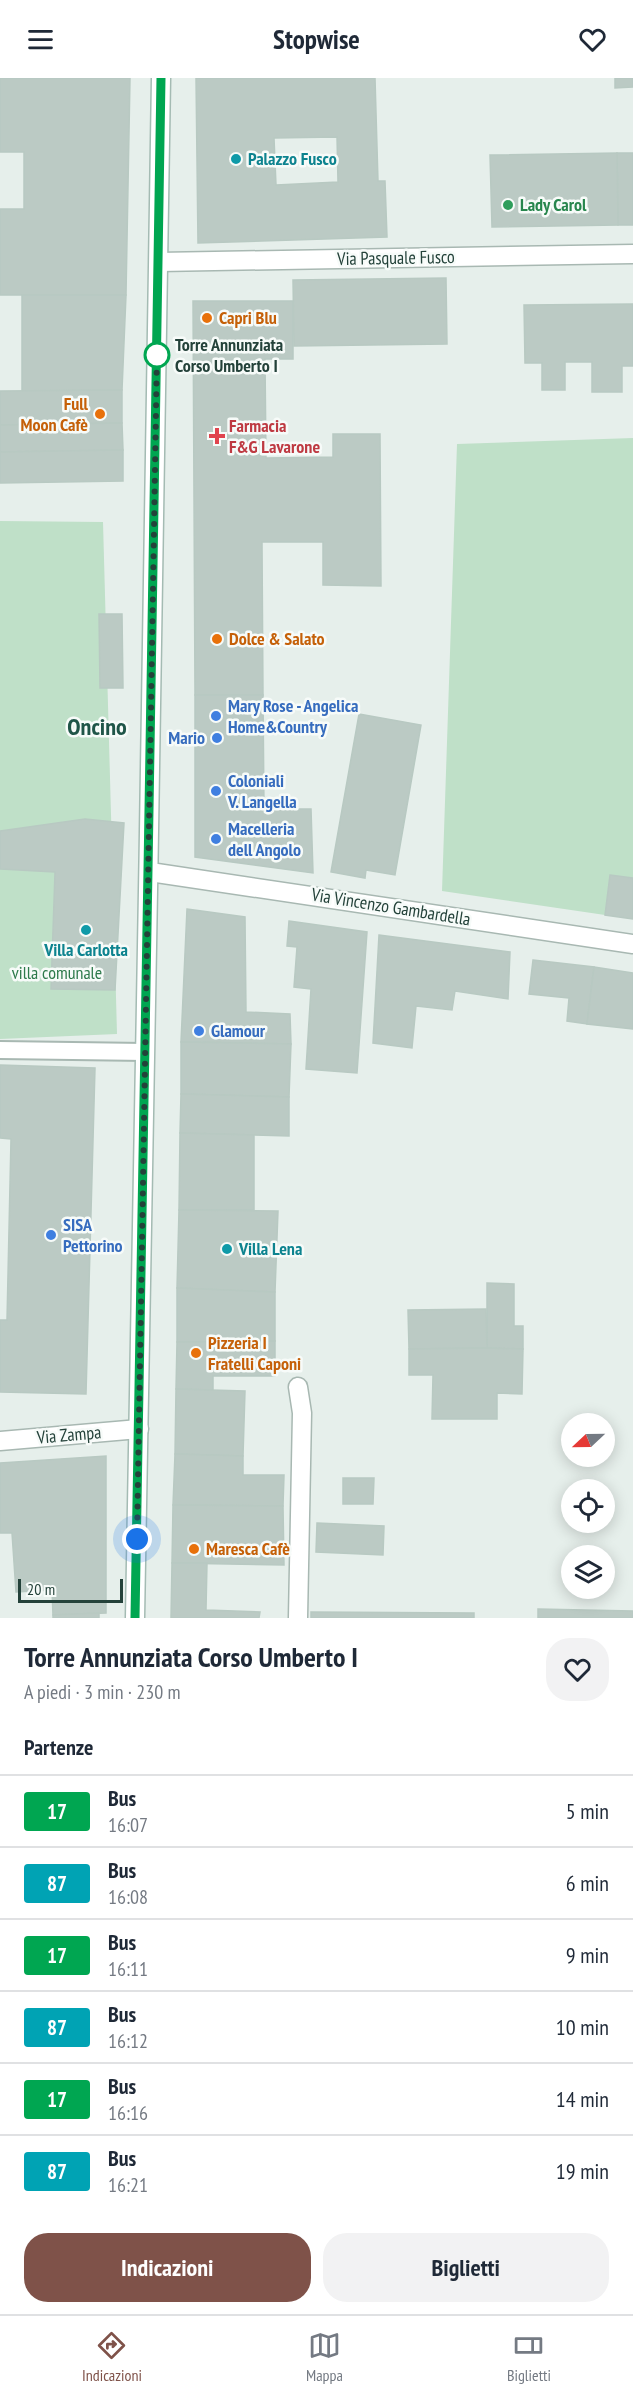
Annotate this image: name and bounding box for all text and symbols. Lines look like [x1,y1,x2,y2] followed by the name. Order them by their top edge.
[273,22,360,56] text: Stopwise
[24,23,57,56] icon: menu
[576,23,609,56] icon: heart
[248,147,337,170] place label: Palazzo Fusco
[229,152,243,166] marker: Palazzo Fusco
[520,193,587,216] place label: Lady Carol
[501,198,515,212] marker: Lady Carol
[336,245,455,270] street label: Via Pasquale Fusco
[219,306,277,329] place label: Capri Blu
[200,311,214,325] marker: Capri Blu
[175,333,283,377] place label: Torre Annunziata Corso Umberto I
[144,342,170,368] marker: Torre Annunziata Corso Umberto I
[20,392,89,436] place label: Full Moon Cafè
[93,407,107,421] marker: Full Moon Cafè
[229,414,320,458] place label: Farmacia F&G Lavarone
[210,429,224,443] marker: Farmacia F&G Lavarone
[229,627,325,650] place label: Dolce & Salato
[210,632,224,646] marker: Dolce & Salato
[228,694,359,738] place label: Mary Rose - Angelica Home&Country
[209,709,223,723] marker: Mary Rose - Angelica Home&Country
[67,711,127,742] district label: Oncino
[168,726,205,749] place label: Mario
[210,731,224,745] marker: Mario
[227,769,297,813] place label: Coloniali V. Langella
[209,784,223,798] marker: Coloniali V. Langella
[228,817,301,861] place label: Macelleria dell Angolo
[209,832,223,846] marker: Macelleria dell Angolo
[309,882,472,930] street label: Via Vincenzo Gambardella
[79,923,93,937] marker: Villa Carlotta
[43,938,128,961] place label: Villa Carlotta
[12,961,102,984] park label: villa comunale
[211,1019,266,1042] place label: Glamour
[192,1024,206,1038] marker: Glamour
[63,1213,123,1257] place label: SISA Pettorino
[44,1228,58,1242] marker: SISA Pettorino
[238,1237,302,1260] place label: Villa Lena
[220,1242,234,1256] marker: Villa Lena
[208,1331,301,1375] place label: Pizzeria I Fratelli Caponi
[189,1346,203,1360] marker: Pizzeria I Fratelli Caponi
[561,1413,615,1467] north arrow
[561,1413,615,1599] map controls
[35,1420,102,1449] street label: Via Zampa
[561,1479,615,1533] button: locate
[122,1524,152,1554] your location
[206,1537,290,1560] place label: Maresca Cafè
[187,1542,201,1556] marker: Maresca Cafè
[561,1545,615,1599] button: layers
[18,1576,123,1604] scale bar
[27,1579,55,1599] text: 20 m
[24,1638,358,1675] text: Torre Annunziata Corso Umberto I
[546,1638,609,1701] button: heart
[24,1679,180,1705] text: A piedi · 3 min · 230 m
[24,1733,93,1761] text: Partenze
[108,1784,136,1812] text: Bus
[566,1797,609,1825] text: 5 min
[47,1798,67,1825] text: 17
[108,1812,148,1838] text: 16:07
[108,1856,136,1884] text: Bus
[566,1869,609,1897] text: 6 min
[47,1870,67,1897] text: 87
[108,1884,148,1910] text: 16:08
[108,1928,136,1956] text: Bus
[566,1941,609,1969] text: 9 min
[47,1942,67,1969] text: 17
[108,1956,148,1982] text: 16:11
[108,2000,136,2028] text: Bus
[556,2013,609,2041] text: 10 min
[47,2014,67,2041] text: 87
[108,2028,148,2054] text: 16:12
[108,2072,136,2100] text: Bus
[556,2085,609,2113] text: 14 min
[47,2086,67,2113] text: 17
[108,2100,148,2126] text: 16:16
[108,2144,136,2172] text: Bus
[556,2157,609,2185] text: 19 min
[47,2158,67,2185] text: 87
[108,2172,148,2198] text: 16:21
[24,2233,311,2302] button: Indicazioni
[323,2233,609,2302] button: Biglietti
[82,2329,142,2385] tab: Indicazioni
[306,2329,343,2385] tab: Mappa
[507,2329,551,2385] tab: Biglietti

